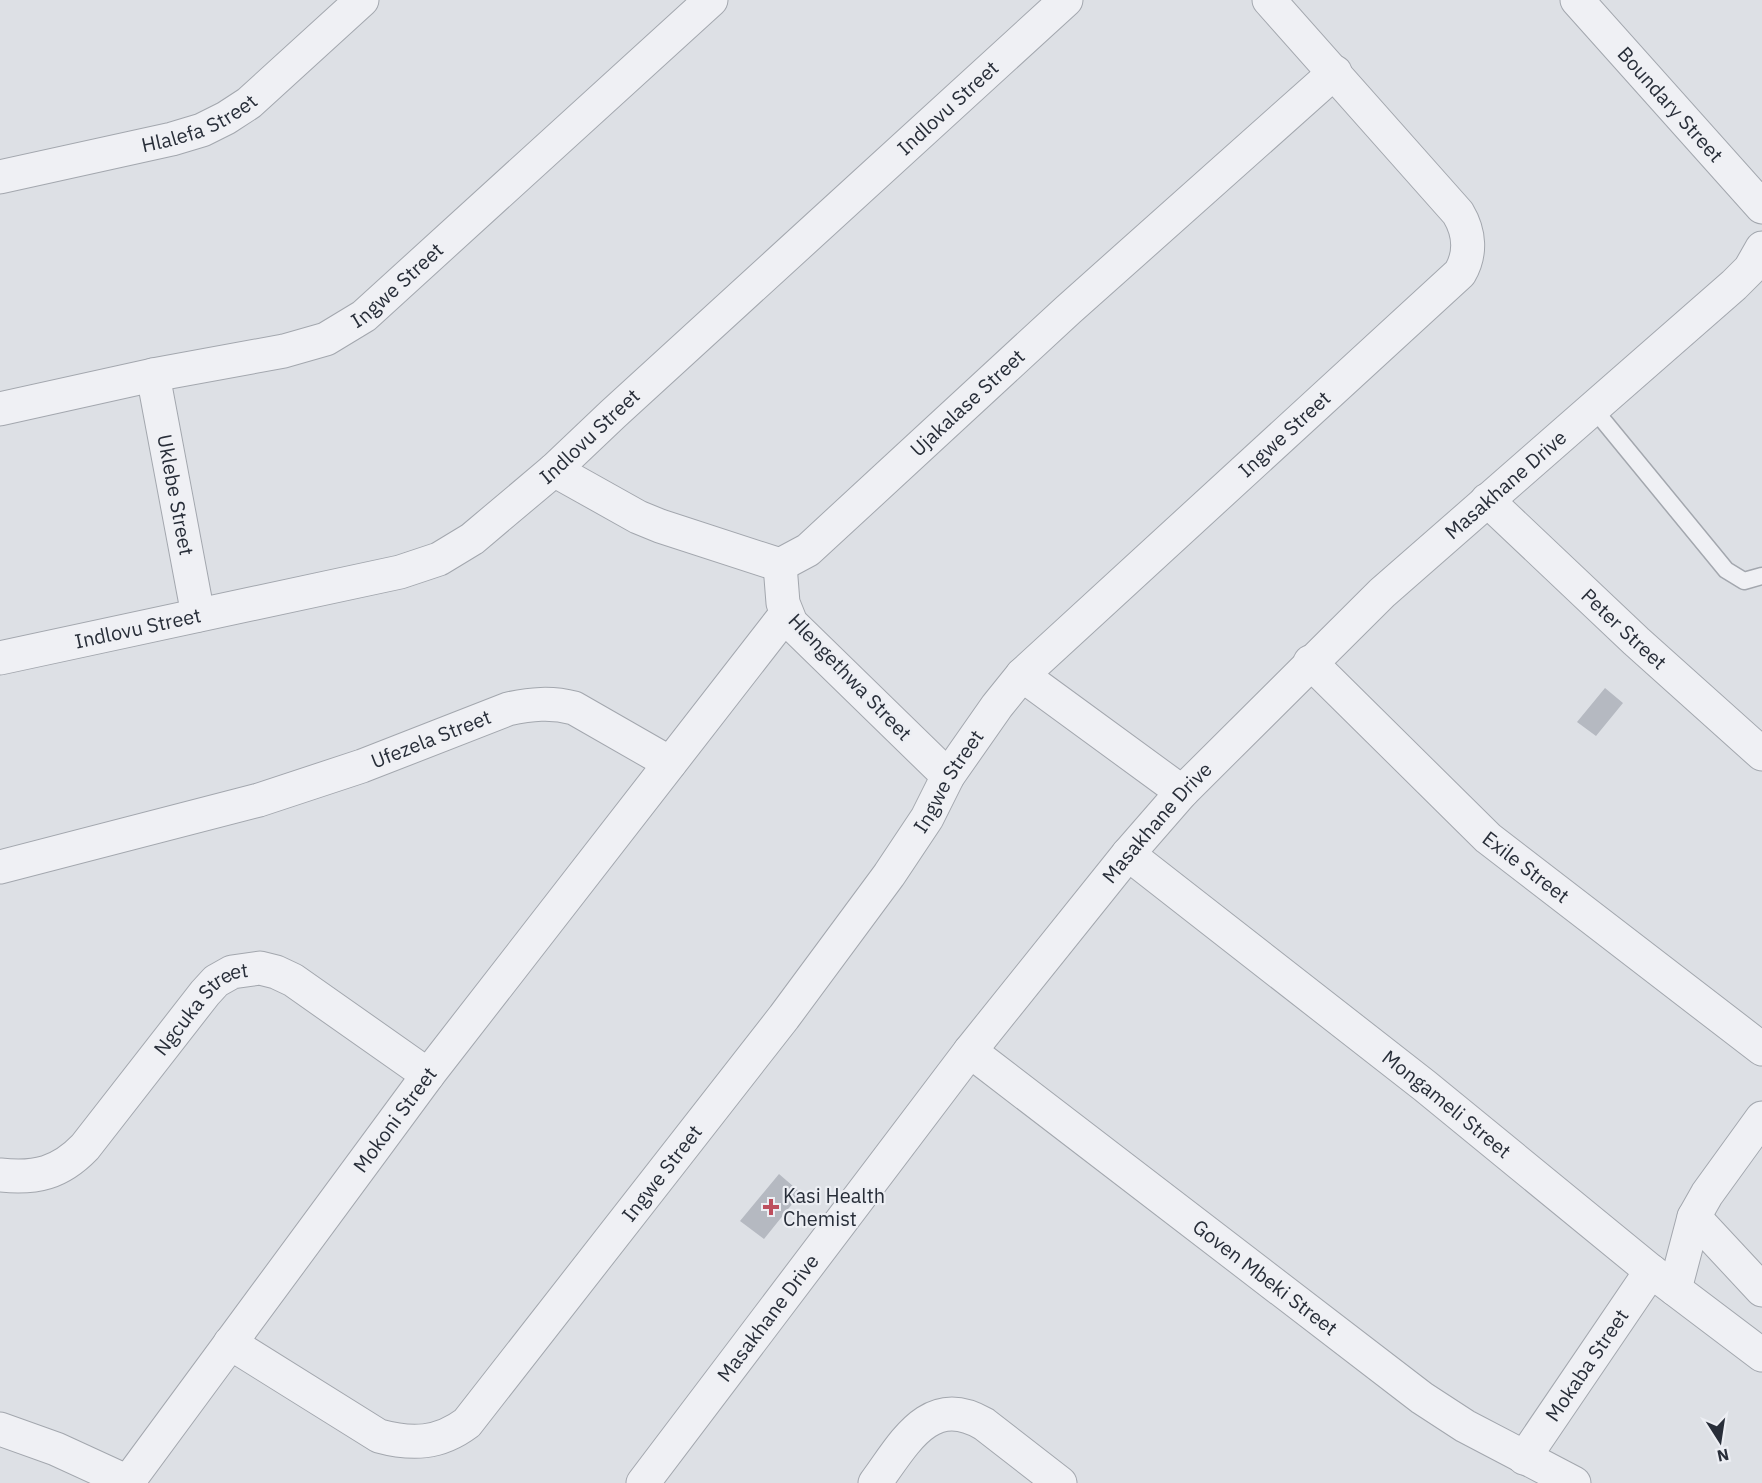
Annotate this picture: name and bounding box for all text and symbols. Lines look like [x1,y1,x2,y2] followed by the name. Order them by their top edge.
[1612,40,1730,168] street label: Boundary Street
[891,54,1004,161] street label: Indlovu Street
[139,88,263,158] street label: Hlalefa Street
[346,236,449,334] street label: Ingwe Street
[904,343,1030,462] street label: Ujakalase Street
[533,382,645,490] street label: Indlovu Street
[1232,385,1336,483] street label: Ingwe Street
[1439,424,1572,545] street label: Masakhane Drive
[151,432,201,558] street label: Uklebe Street
[1576,582,1673,675] street label: Peter Street
[72,601,203,655] street label: Indlovu Street
[783,607,918,746] street label: Hlengethwa Street
[367,703,495,774] street label: Ufezela Street
[907,724,989,838] street label: Ingwe Street
[1096,756,1218,889] street label: Masakhane Drive
[1477,825,1575,909] street label: Exile Street
[147,956,250,1061] street label: Ngcuka Street
[1377,1043,1517,1164] street label: Mongameli Street
[347,1061,442,1178] street label: Mokoni Street
[615,1119,708,1227] street label: Ingwe Street
[783,1182,885,1232] place label: Kasi Health Chemist
[764,1200,778,1214] marker: Kasi Health Chemist
[1187,1213,1343,1341] street label: Goven Mbeki Street
[710,1248,825,1387] street label: Masakhane Drive
[1539,1303,1634,1427] street label: Mokaba Street
[1690,1411,1750,1471] north arrow
[1715,1445,1731,1467] text: N

